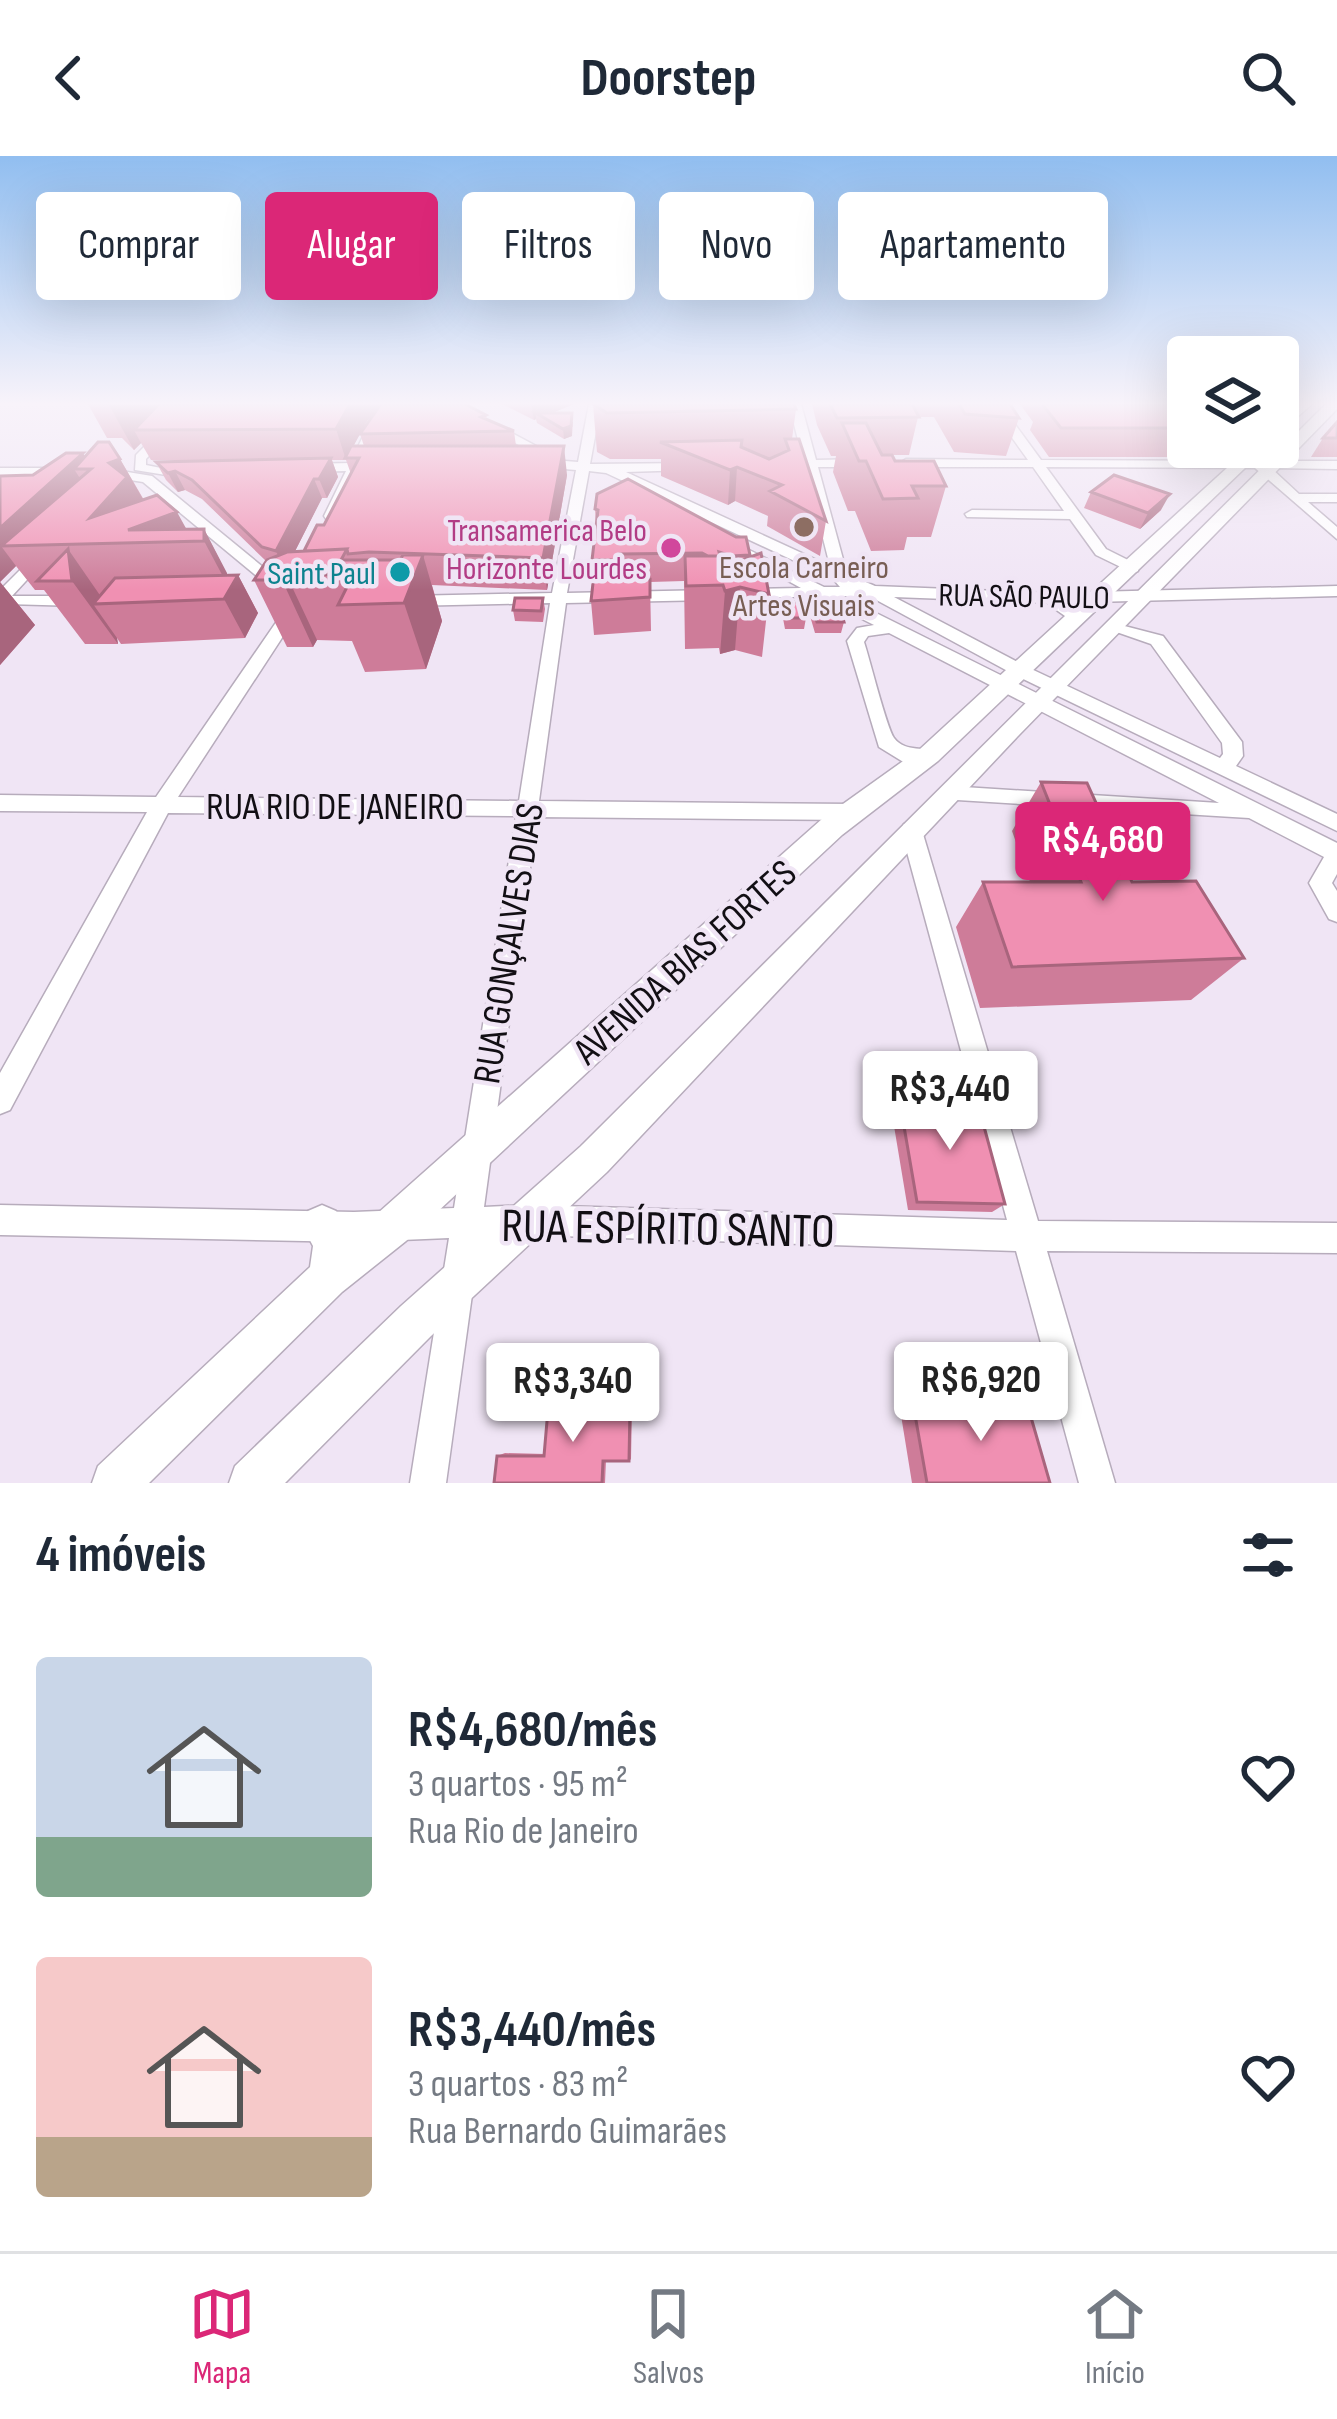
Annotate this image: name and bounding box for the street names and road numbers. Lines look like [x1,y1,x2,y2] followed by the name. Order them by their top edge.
[938,576,1110,618] street label: RUA SÃO PAULO
[206,784,464,831] street label: RUA RIO DE JANEIRO
[464,800,555,1087] street label: RUA GONÇALVES DIAS
[564,851,807,1076] street label: AVENIDA BIAS FORTES
[501,1198,835,1261] street label: RUA ESPÍRITO SANTO

